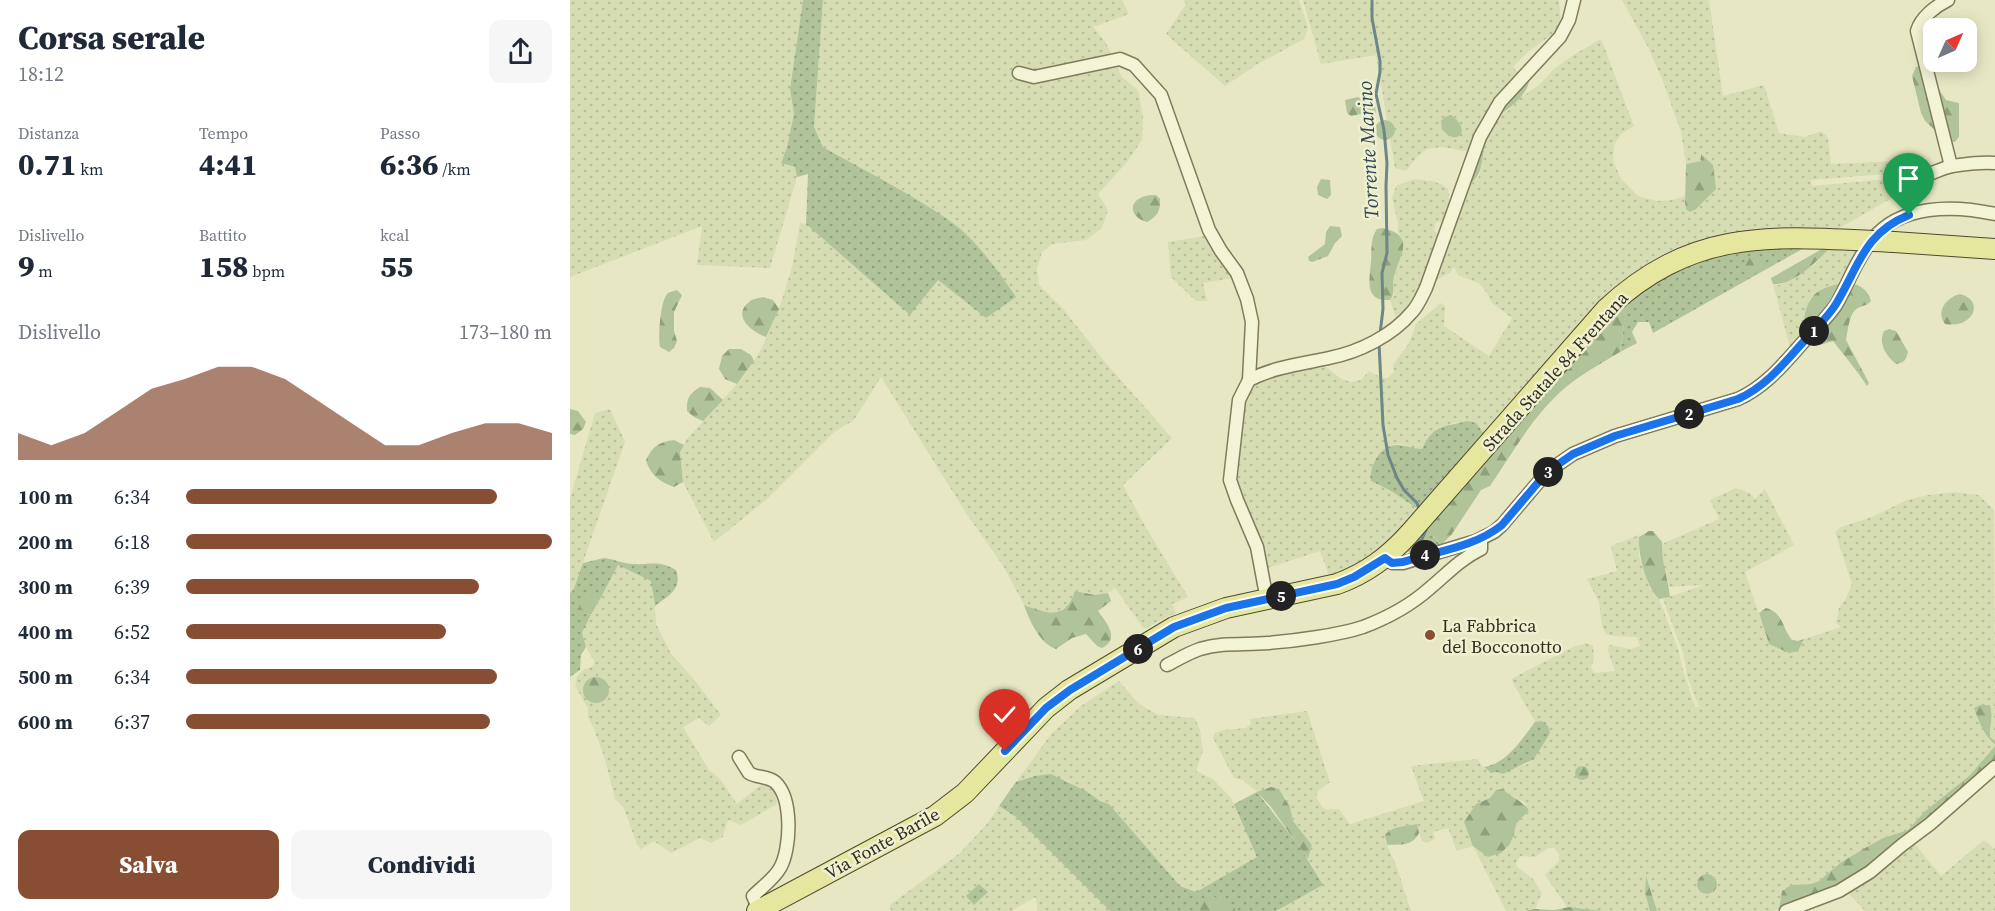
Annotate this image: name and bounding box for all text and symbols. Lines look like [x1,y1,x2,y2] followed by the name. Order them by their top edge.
[18,15,205,60] text: Corsa serale
[1923,18,1977,72] north arrow
[1923,18,1977,72] map controls
[489,20,552,83] button: share
[18,60,64,88] text: 18:12
[1350,80,1386,220] water label: Torrente Marino
[18,122,79,144] text: Distanza
[199,122,248,144] text: Tempo
[380,122,420,144] text: Passo
[18,144,77,185] text: 0.71
[199,144,258,185] text: 4:41
[380,144,439,185] text: 6:36
[1883,153,1934,215] pin
[77,158,104,180] text: km
[439,158,471,180] text: /km
[1892,162,1925,195] icon: arrive
[18,224,84,246] text: Dislivello
[199,224,247,246] text: Battito
[380,224,409,246] text: kcal
[18,246,35,287] text: 9
[199,246,249,287] text: 158
[380,246,413,287] text: 55
[35,260,53,282] text: m
[249,260,285,282] text: bpm
[1476,285,1634,456] street label: Strada Statale 84 Frentana
[1799,316,1829,346] pin: 1
[18,318,101,346] text: Dislivello
[459,318,552,346] text: 173–180 m
[1810,320,1818,342] text: 1
[1674,399,1704,429] pin: 2
[1685,403,1693,425] text: 2
[1533,457,1563,487] pin: 3
[1544,461,1552,483] text: 3
[18,483,73,511] text: 100 m
[114,483,150,511] text: 6:34
[18,528,73,556] text: 200 m
[114,528,150,556] text: 6:18
[1410,540,1440,570] pin: 4
[1421,544,1429,566] text: 4
[18,573,73,601] text: 300 m
[114,573,150,601] text: 6:39
[1266,581,1296,611] pin: 5
[1277,585,1285,607] text: 5
[1442,613,1562,659] place label: La Fabbrica del Bocconotto
[18,618,73,646] text: 400 m
[114,618,150,646] text: 6:52
[1423,628,1437,642] marker: La Fabbrica del Bocconotto
[1123,634,1153,664] pin: 6
[1134,638,1142,660] text: 6
[18,663,73,691] text: 500 m
[114,663,150,691] text: 6:34
[979,689,1030,751] pin
[988,698,1021,731] icon: check
[18,708,73,736] text: 600 m
[114,708,150,736] text: 6:37
[820,801,944,885] street label: Via Fonte Barile
[18,830,279,899] button: Salva
[291,830,552,899] button: Condividi

